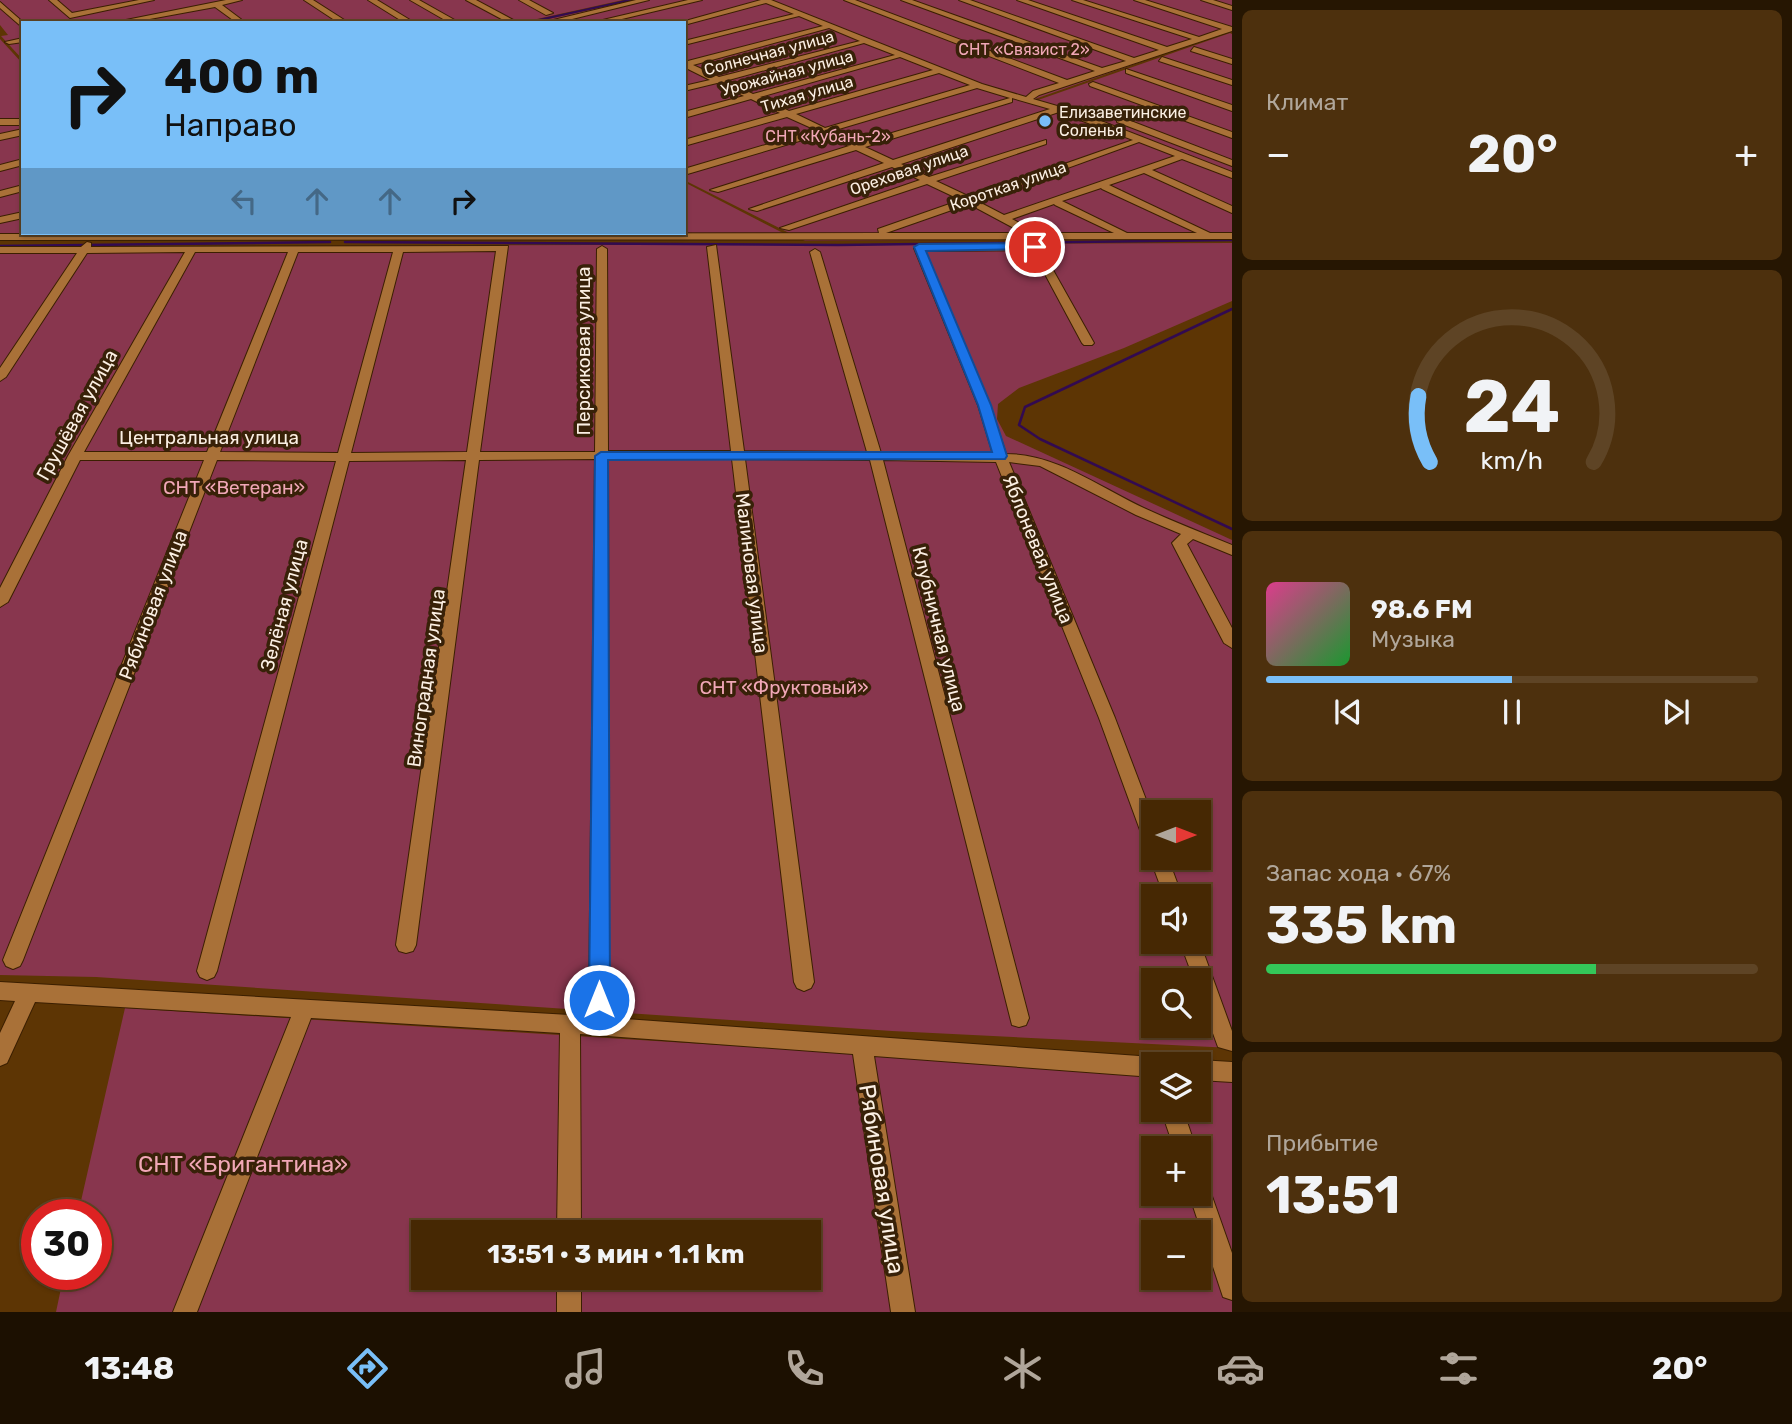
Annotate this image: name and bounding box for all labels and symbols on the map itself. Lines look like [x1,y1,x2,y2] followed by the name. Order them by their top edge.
[702,27,836,79] street label: Солнечная улица
[958,40,1090,59] park label: СНТ «Связист 2»
[719,46,855,100] street label: Урожайная улица
[759,72,855,116] street label: Тихая улица
[1059,103,1187,140] place label: Елизаветинские Соленья
[1037,113,1053,129] marker: Елизаветинские Соленья
[765,127,891,146] park label: СНТ «Кубань-2»
[847,141,971,199] street label: Ореховая улица
[947,157,1069,215] street label: Короткая улица
[1005,217,1065,277] pin
[572,266,595,436] street label: Персиковая улица
[32,346,122,484] street label: Грушёвая улица
[119,426,299,449] street label: Центральная улица
[998,471,1078,627] street label: Яблоневая улица
[163,476,305,499] park label: СНТ «Ветеран»
[731,491,773,655] street label: Малиновая улица
[114,527,192,683] street label: Рябиновая улица
[255,536,313,674] street label: Зелёная улица
[907,544,971,714] street label: Клубничная улица
[402,587,450,769] street label: Виноградная улица
[699,676,869,699] park label: СНТ «Фруктовый»
[1141,800,1211,870] north arrow
[562,963,636,1037] position arrow
[853,1082,911,1276] street label: Рябиновая улица
[138,1150,348,1178] park label: СНТ «Бригантина»
[21,1199,112,1290] speed limit sign: 30

